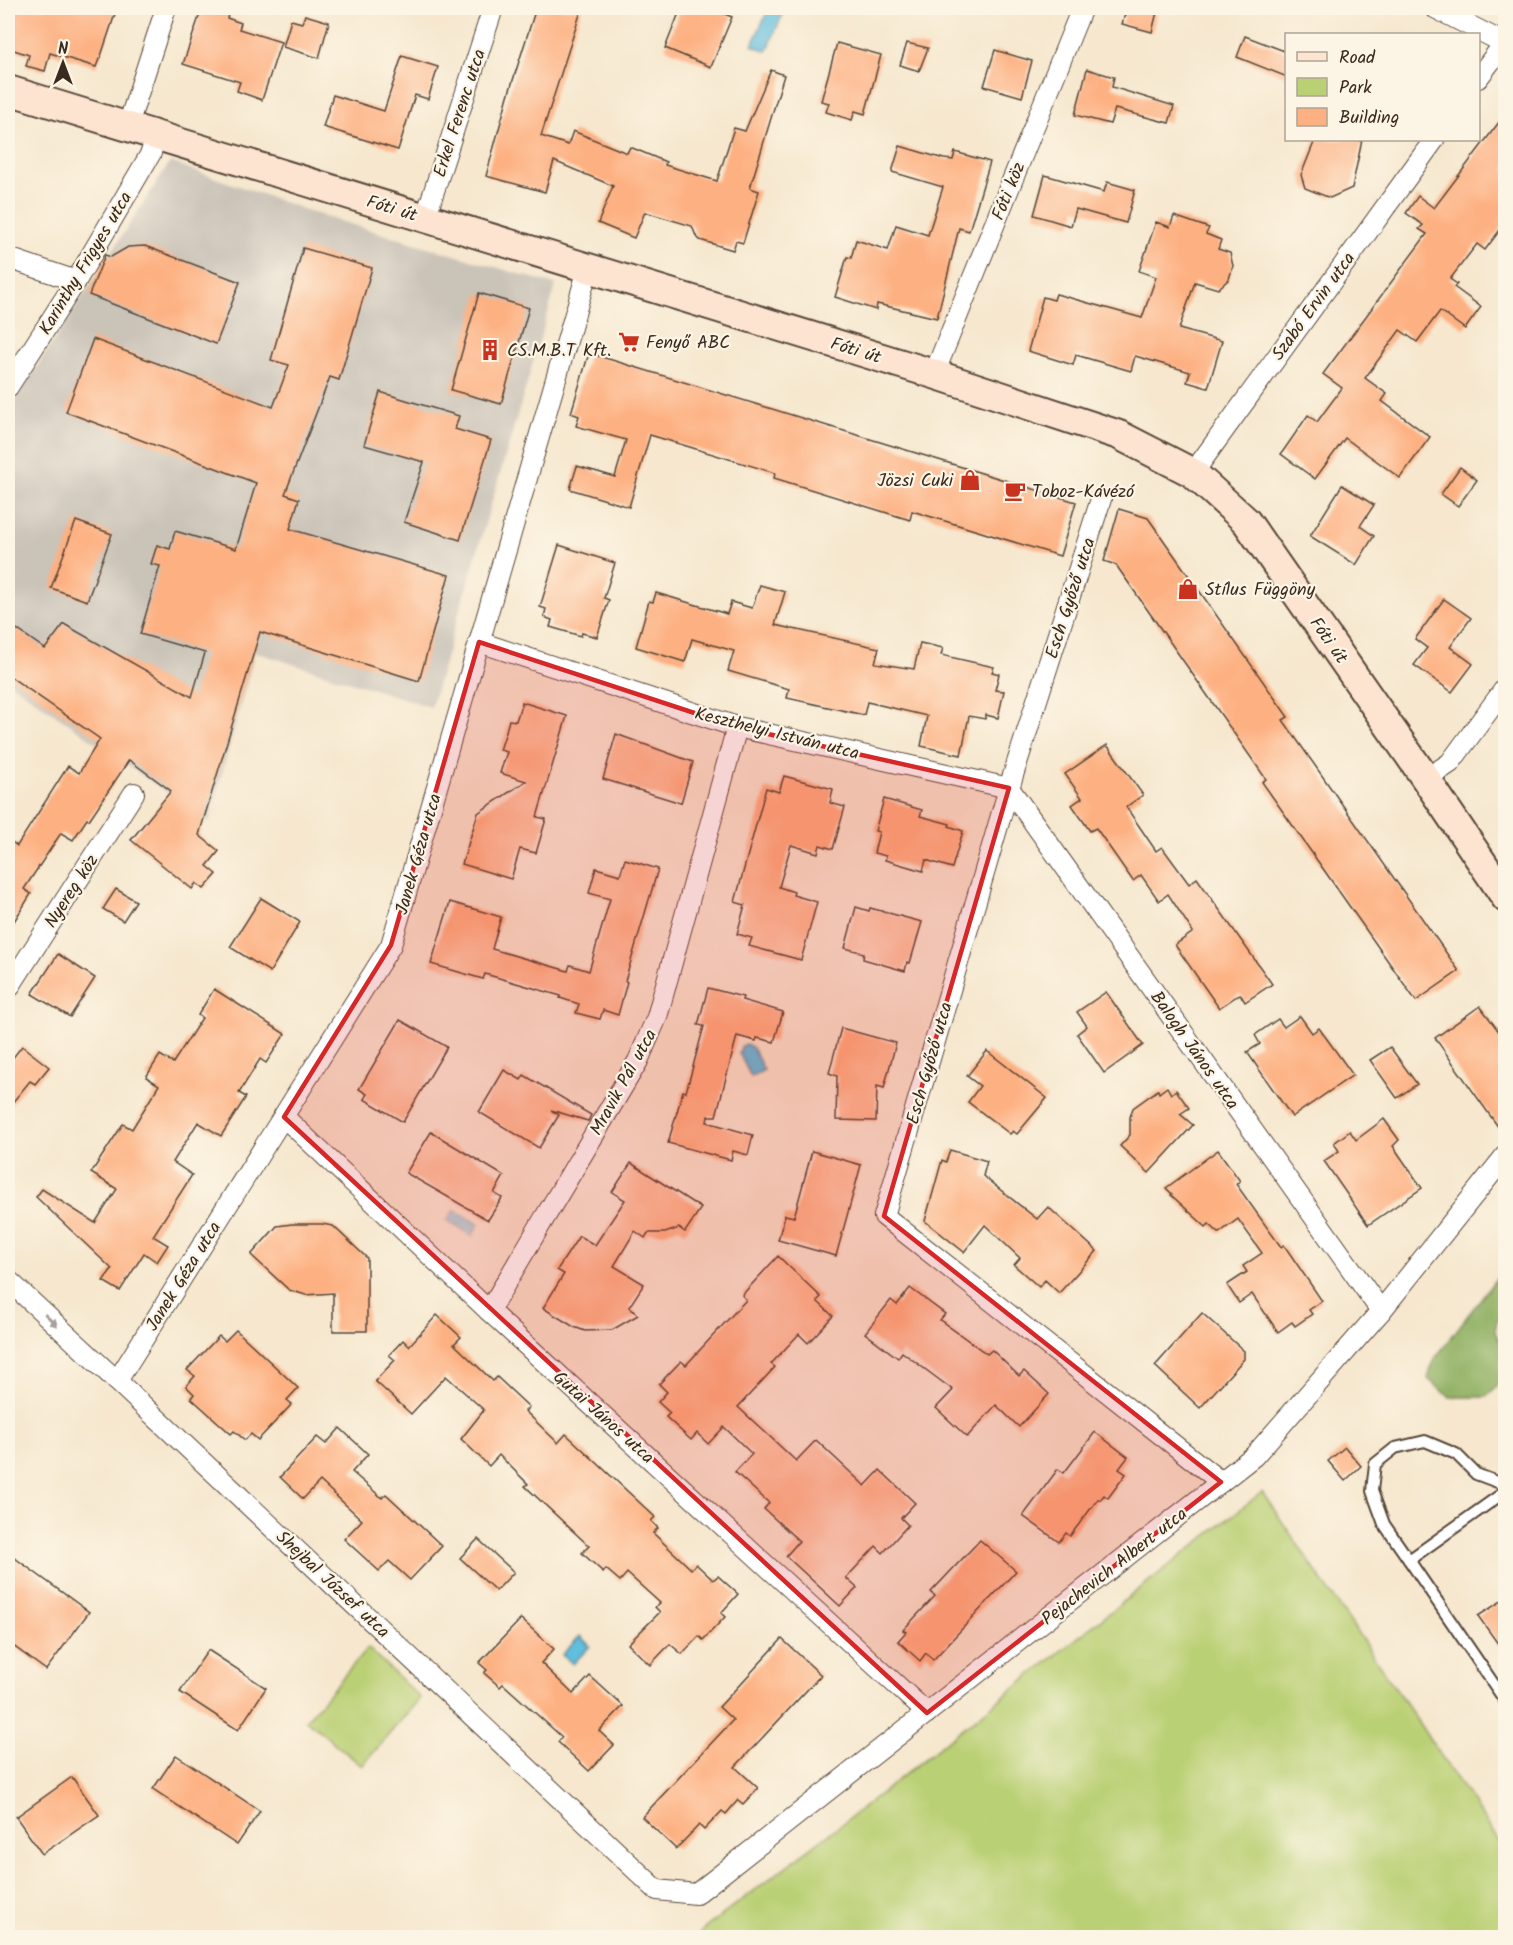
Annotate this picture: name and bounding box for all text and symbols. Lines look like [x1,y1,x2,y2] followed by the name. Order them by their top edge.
[33,33,93,93] north arrow
[1285,33,1480,141] legend
[58,37,68,62] text: N
[1339,44,1376,73] text: Road
[426,46,495,181] street label: Erkel Ferenc utca
[1339,74,1372,103] text: Park
[1339,104,1399,133] text: Building
[985,158,1034,225] street label: Fóti köz
[32,186,141,341] street label: Karinthy Frigyes utca
[363,188,421,231] street label: Fóti út
[1265,247,1364,367] street label: Szabó Ervin utca
[646,329,730,358] place label: Fenyő ABC
[617,330,641,354] supermarket icon: Fenyő ABC
[827,330,885,373] street label: Fóti út
[507,337,611,366] place label: CS.M.B.T Kft.
[478,338,502,362] building icon: CS.M.B.T Kft.
[877,467,954,496] place label: Jözsi Cuki
[958,468,982,492] shop icon: Jözsi Cuki
[1032,478,1135,507] place label: Toboz-Kávézó
[1003,479,1027,503] cafe icon: Toboz-Kávézó
[1038,534,1105,663] street label: Esch Győző utca
[1205,576,1316,605] place label: Stílus Függöny
[1176,577,1200,601] shop icon: Stílus Függöny
[1301,611,1355,671] street label: Fóti út
[691,700,862,769] street label: Keszthelyi István utca
[388,790,451,918] street label: Janek Géza utca
[37,849,107,935] street label: Nyereg köz
[1142,985,1246,1116] street label: Balogh János utca
[899,999,962,1128] street label: Esch Győző utca
[583,1024,666,1141] street label: Mravik Pál utca
[139,1216,230,1337] street label: Janek Géza utca
[43,1313,58,1327] one-way arrow
[546,1364,660,1472] street label: Gutai János utca
[1036,1501,1194,1634] street label: Pejachevich Albert utca
[268,1524,396,1646] street label: Shejbal József utca

